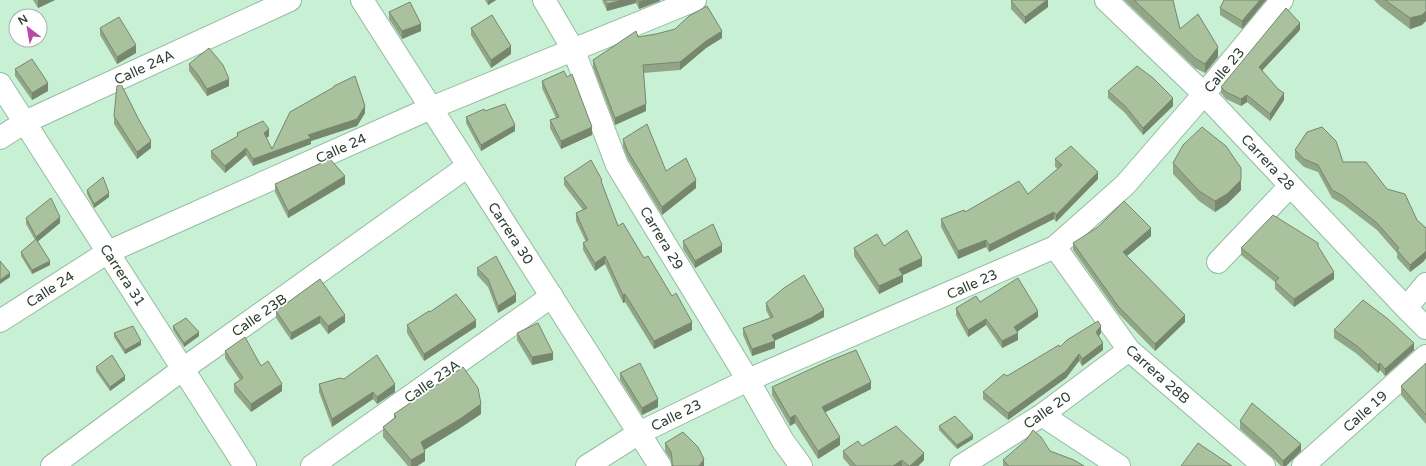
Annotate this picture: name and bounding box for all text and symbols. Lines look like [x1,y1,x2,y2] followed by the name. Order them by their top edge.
[8,8,48,48] north arrow
[16,12,30,28] text: N
[1201,44,1248,96] street label: Calle 23
[112,46,177,89] street label: Calle 24A
[313,130,369,167] street label: Calle 24
[1237,131,1298,194] street label: Carrera 28
[484,199,537,268] street label: Carrera 30
[636,204,687,273] street label: Carrera 29
[96,241,149,309] street label: Carrera 31
[944,266,1000,303] street label: Calle 23
[23,268,78,311] street label: Calle 24
[228,290,290,341] street label: Calle 23B
[1122,341,1193,408] street label: Carrera 28B
[401,356,463,407] street label: Calle 23A
[1340,387,1391,436] street label: Calle 19
[1020,388,1074,433] street label: Calle 20
[648,396,704,435] street label: Calle 23

